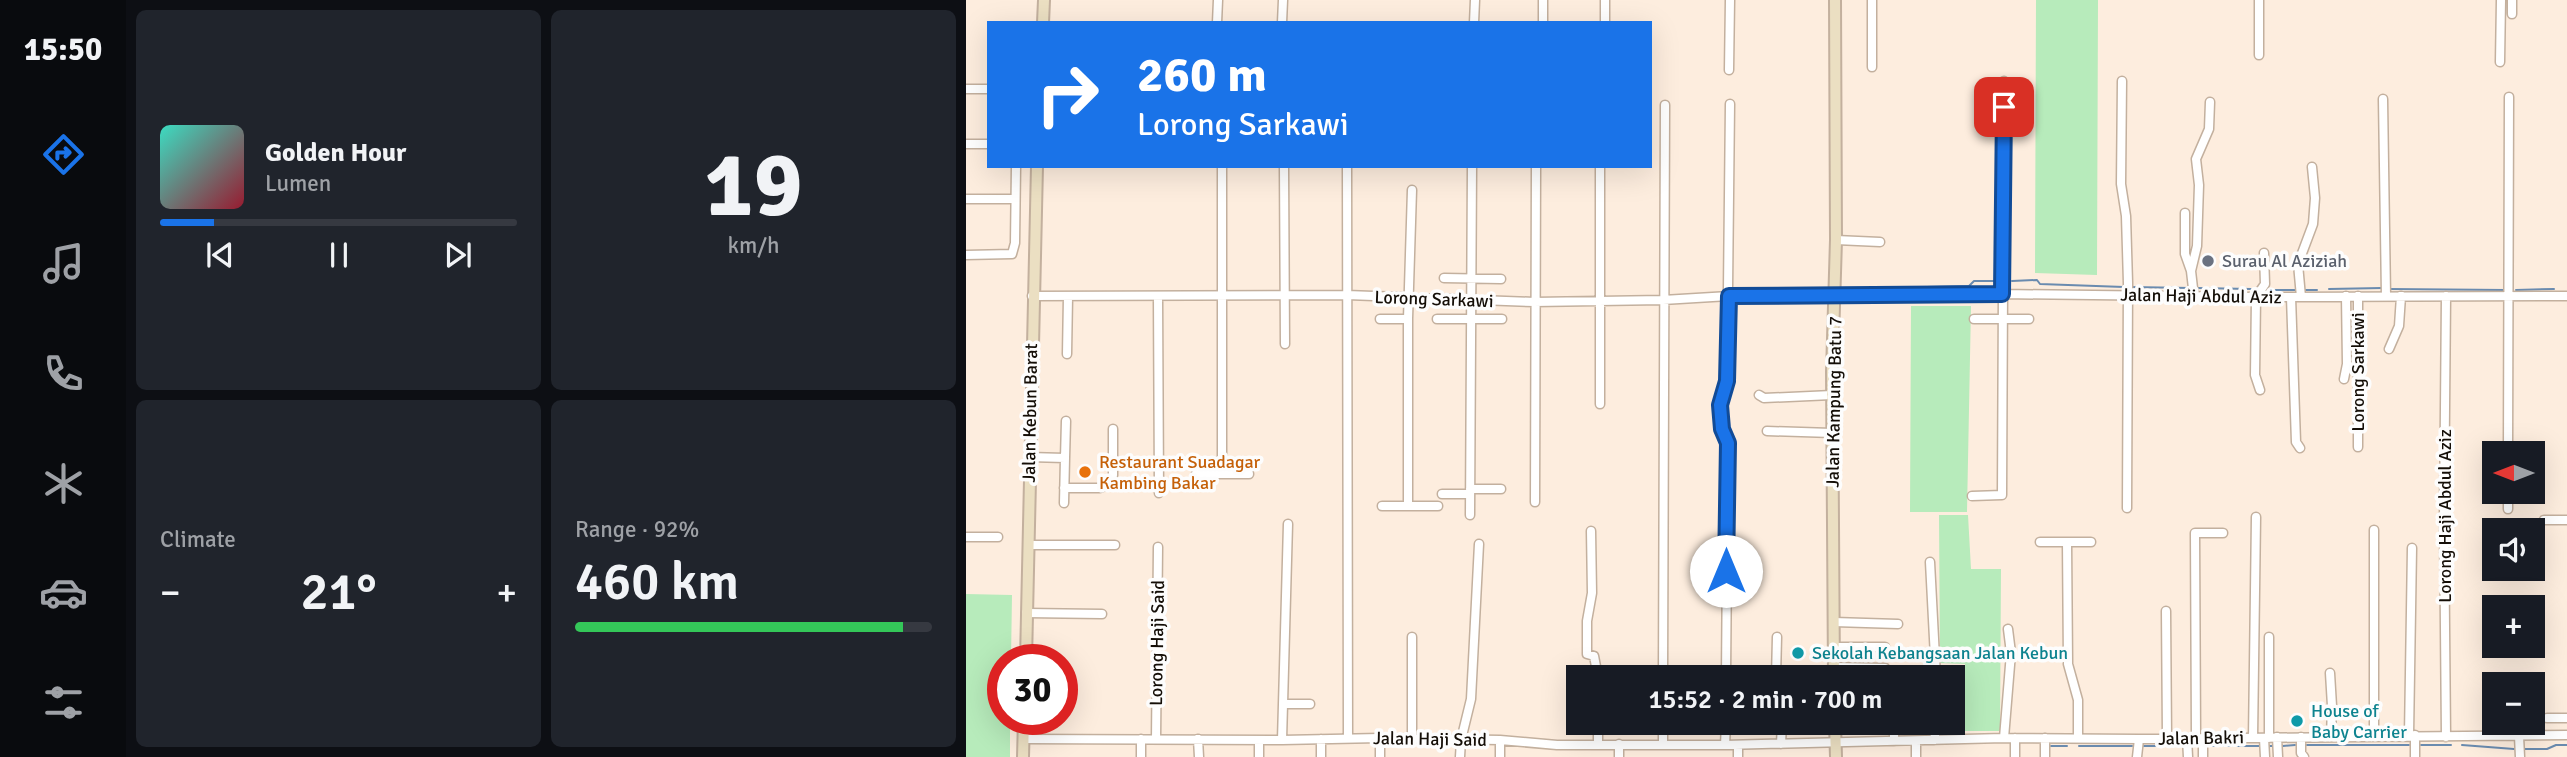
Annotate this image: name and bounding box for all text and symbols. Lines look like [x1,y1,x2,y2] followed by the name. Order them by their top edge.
[24,30,102,69] text: 15:50
[1137,45,1267,105] text: 260 m
[1022,49,1113,140] icon: right
[1974,77,2034,137] pin
[1985,88,2023,126] icon: arrive
[1137,105,1349,144] text: Lorong Sarkawi
[704,129,803,242] text: 19
[39,130,88,179] icon: directions
[265,137,406,169] text: Golden Hour
[265,169,331,198] text: Lumen
[727,231,780,260] text: km/h
[201,236,239,274] icon: previous
[320,236,358,274] icon: pause
[439,236,477,274] icon: next
[39,239,88,288] icon: music
[2222,250,2347,272] place label: Surau Al Aziziah
[2200,253,2216,269] marker: Surau Al Aziziah
[2120,284,2282,308] street label: Jalan Haji Abdul Aziz
[1374,286,1494,312] street label: Lorong Sarkawi
[2347,312,2369,432] street label: Lorong Sarkawi
[1822,316,1846,488] street label: Jalan Kampung Batu 7
[1018,343,1042,483] street label: Jalan Kebun Barat
[39,349,88,398] icon: phone
[2434,429,2456,603] street label: Lorong Haji Abdul Aziz
[2482,441,2544,504] north arrow
[2482,441,2545,735] map controls
[1099,451,1261,494] place label: Restaurant Suadagar Kambing Bakar
[39,459,88,508] icon: climate
[1077,464,1093,480] marker: Restaurant Suadagar Kambing Bakar
[575,515,699,544] text: Range · 92%
[2482,518,2545,581] button: sound
[160,525,236,554] text: Climate
[1689,534,1763,608] position arrow
[575,550,739,614] text: 460 km
[300,560,377,624] text: 21°
[39,568,88,617] icon: car
[160,569,181,616] text: −
[496,569,517,616] text: +
[1145,580,1169,706] street label: Lorong Haji Said
[2482,595,2545,658] button: +
[1812,642,2068,664] place label: Sekolah Kebangsaan Jalan Kebun
[987,644,1078,735] speed limit sign: 30
[1790,645,1806,661] marker: Sekolah Kebangsaan Jalan Kebun
[2482,672,2545,735] button: −
[39,678,88,727] icon: filters
[1649,684,1882,716] text: 15:52 · 2 min · 700 m
[2311,700,2407,743] place label: House of Baby Carrier
[2289,713,2305,729] marker: House of Baby Carrier
[2158,726,2244,750] street label: Jalan Bakri
[1373,727,1487,751] street label: Jalan Haji Said

